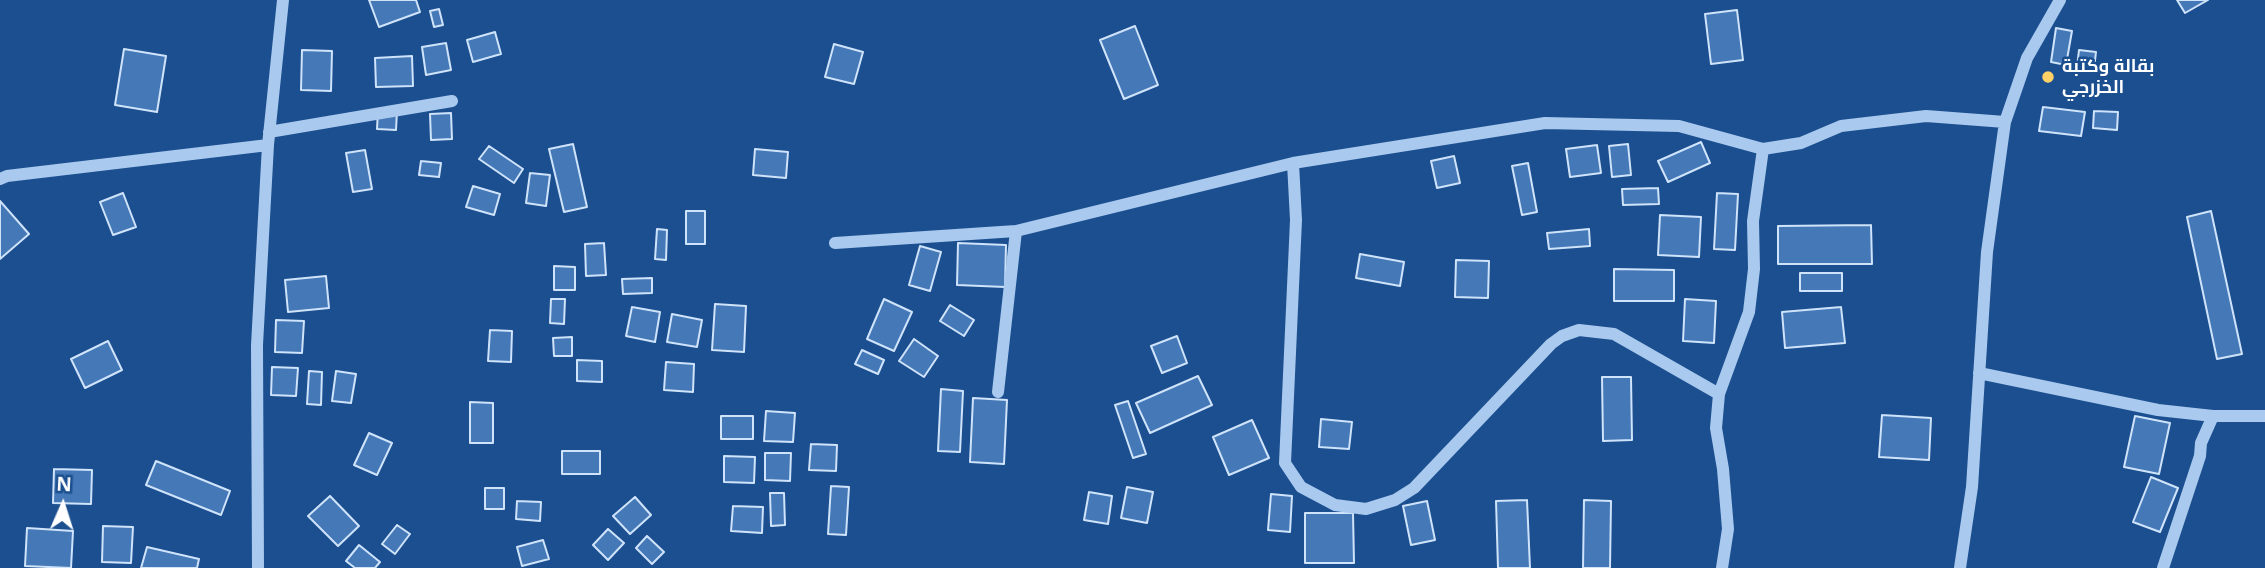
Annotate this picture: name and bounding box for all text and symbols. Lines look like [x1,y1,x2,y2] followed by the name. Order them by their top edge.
[2062,56,2154,98] place label: بقالة وكتبة الخزرجي
[2040,69,2056,85] marker: بقالة وكتبة الخزرجي
[28,470,98,540] north arrow
[56,471,72,497] text: N

